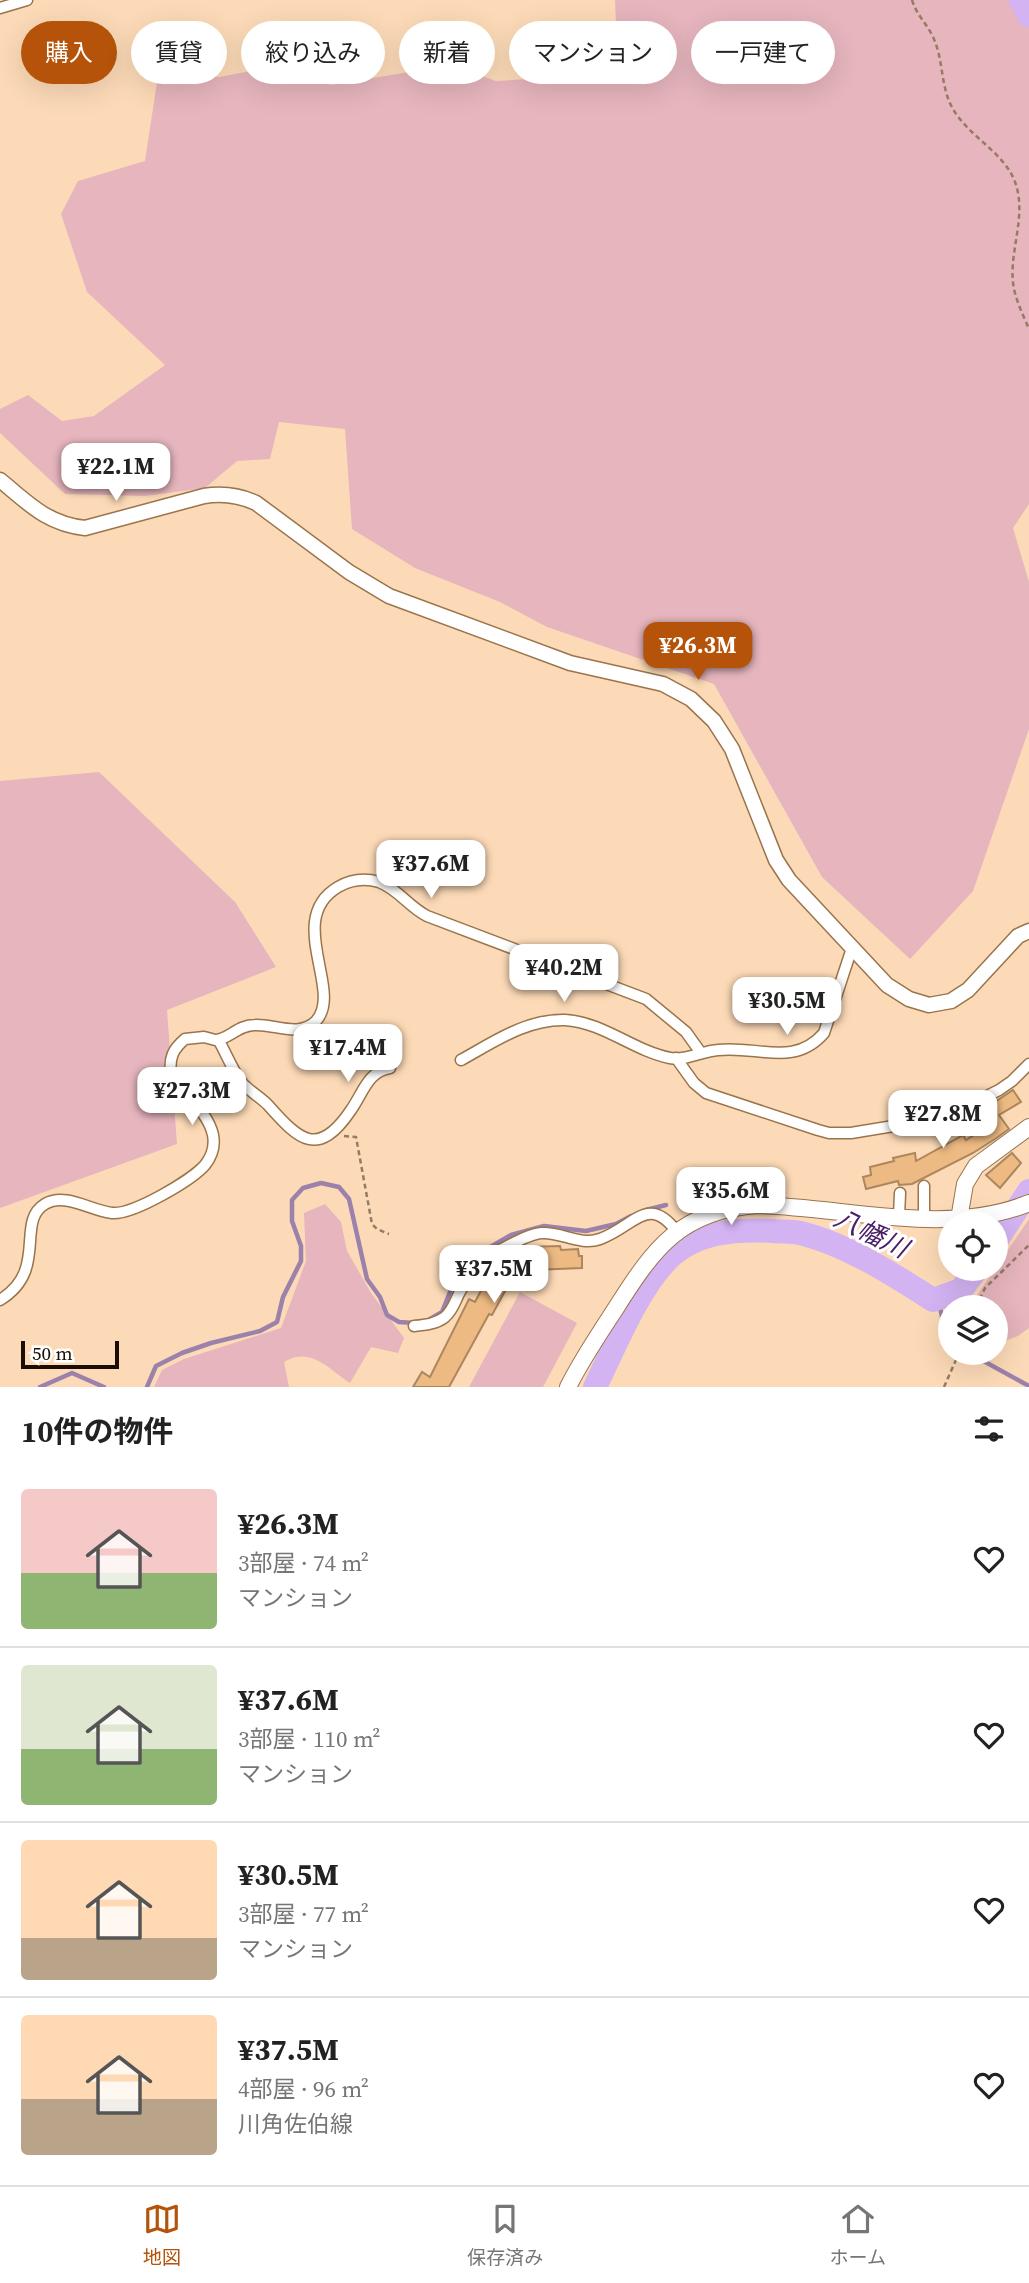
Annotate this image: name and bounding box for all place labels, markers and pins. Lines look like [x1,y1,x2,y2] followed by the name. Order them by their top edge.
[59,444,173,503] pin: ¥22.1M
[641,622,755,682] pin: ¥26.3M
[374,841,488,900] pin: ¥37.6M
[507,944,621,1004] pin: ¥40.2M
[730,978,844,1037] pin: ¥30.5M
[291,1024,405,1084] pin: ¥17.4M
[135,1068,249,1127] pin: ¥27.3M
[886,1090,1000,1150] pin: ¥27.8M
[674,1168,788,1227] pin: ¥35.6M
[437,1246,551,1305] pin: ¥37.5M

